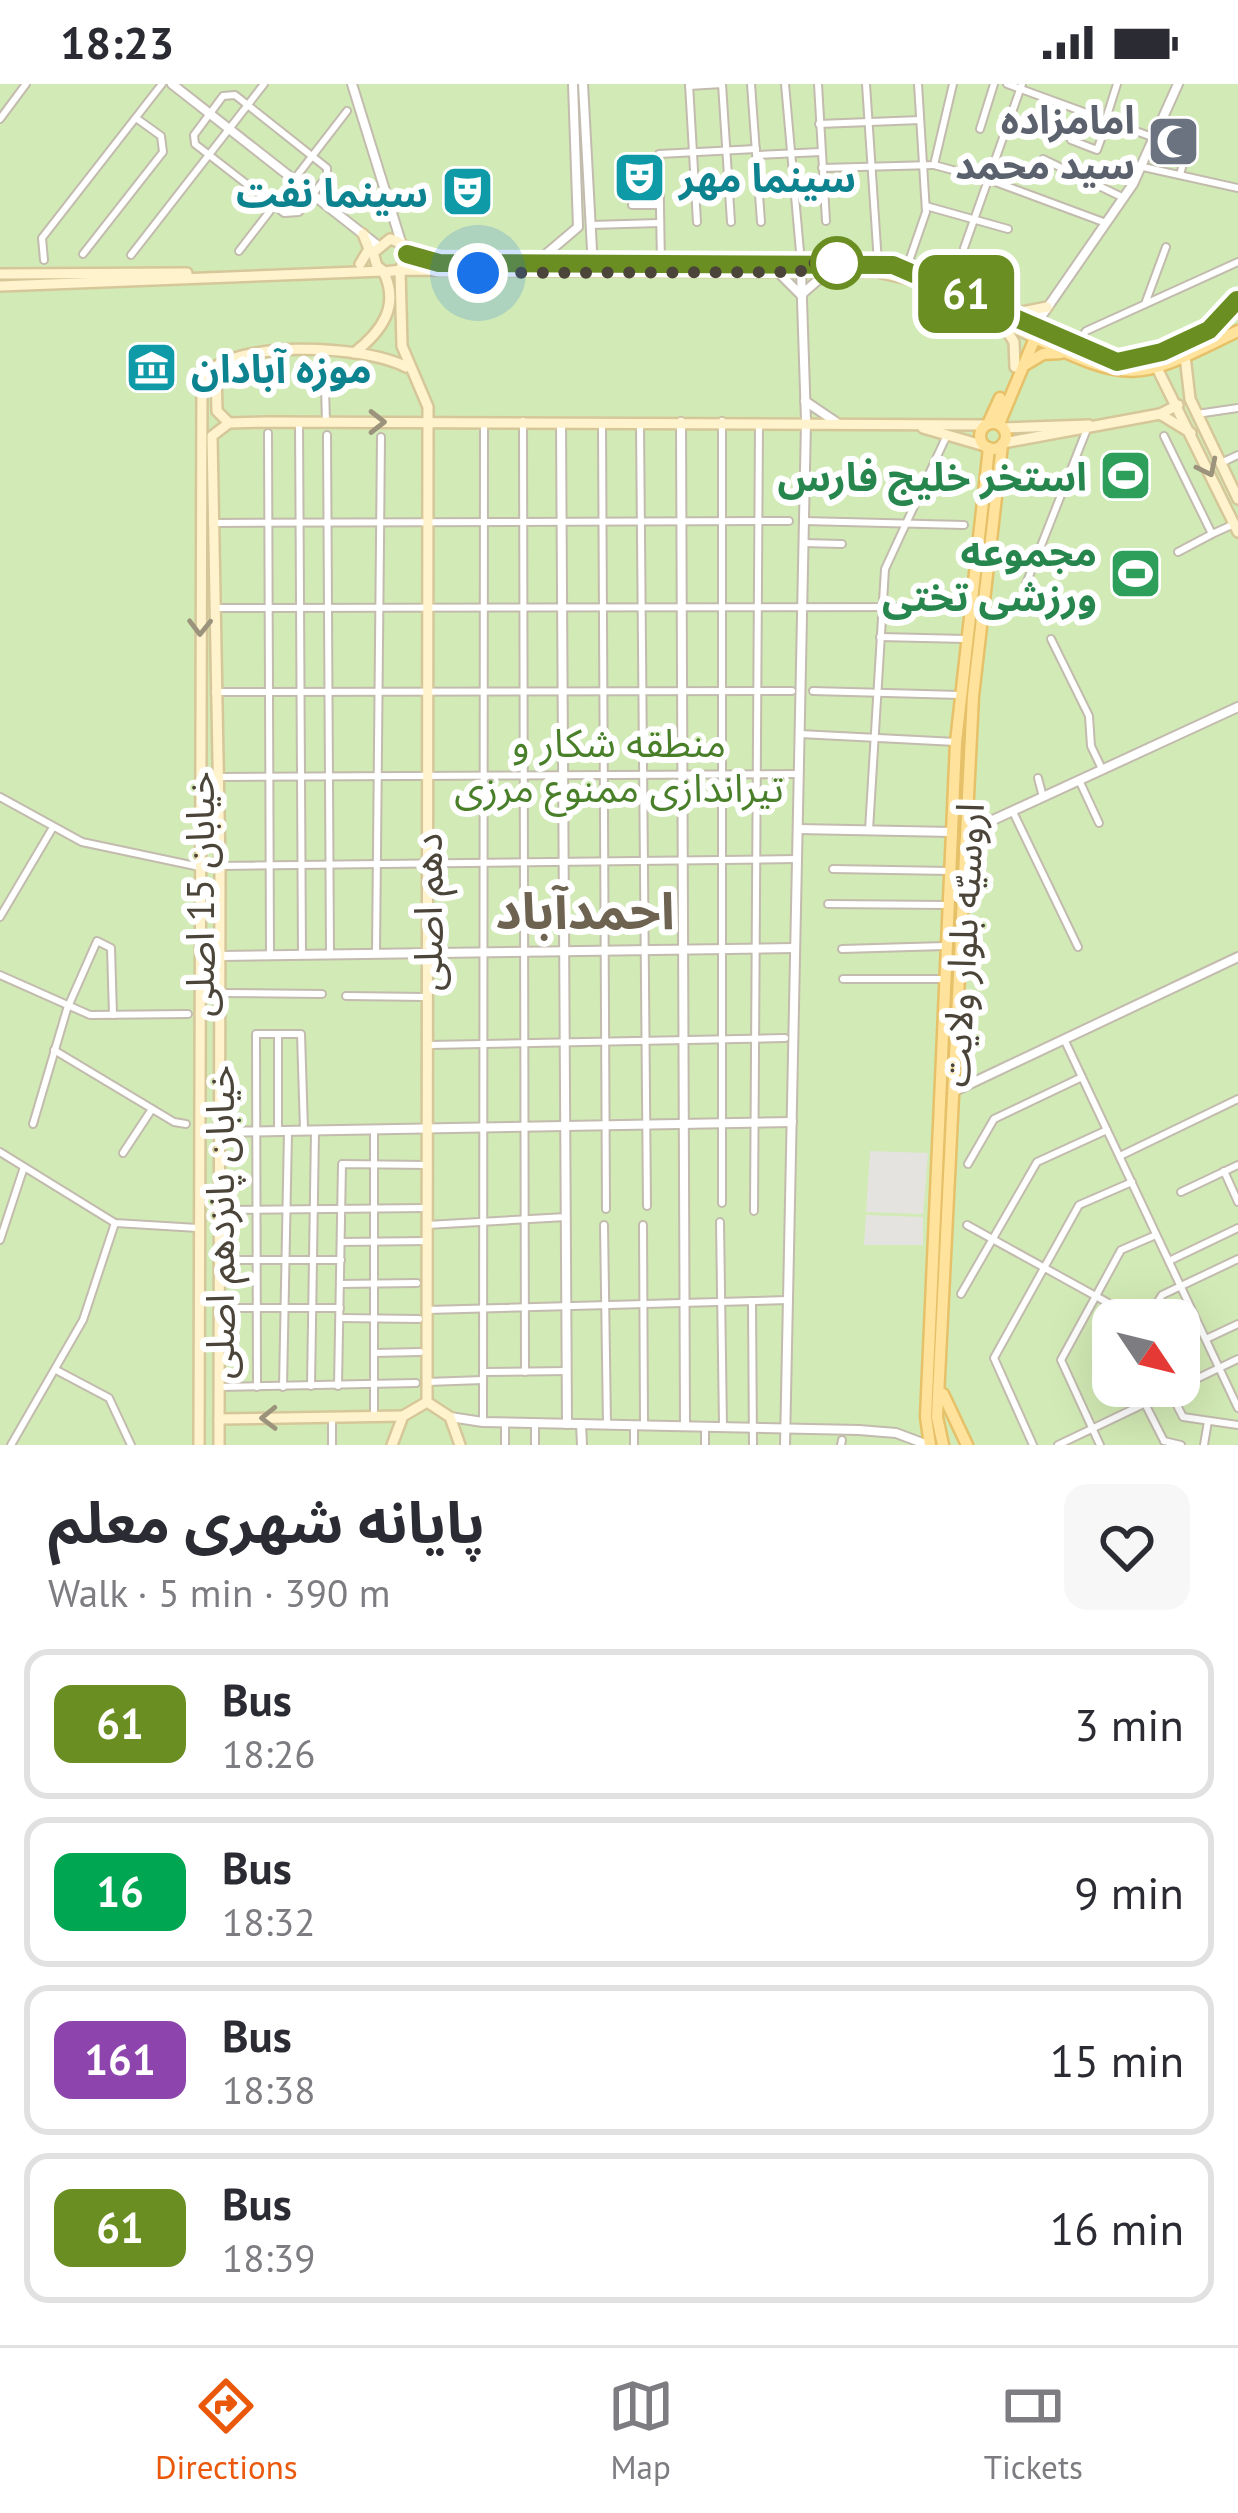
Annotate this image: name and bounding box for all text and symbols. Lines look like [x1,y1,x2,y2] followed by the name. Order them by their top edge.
[60,13,174,71] text: 18:23
[955,94,1135,190] place label: امامزاده سید محمد
[1146,113,1202,169] mosque icon: امامزاده سید محمد
[612,149,668,205] theatre icon: سینما مهر
[677,152,856,203] place label: سینما مهر
[439,164,495,220] theatre icon: سینما نفت
[236,167,428,218] place label: سینما نفت
[812,238,862,288] unlabelled marker
[448,243,508,303] your location
[912,255,1020,333] line badge: 61
[942,266,990,321] text: 61
[124,340,180,396] museum icon: موزه آبادان
[191,343,372,394] place label: موزه آبادان
[369,409,387,435] one-way arrow
[1098,448,1154,504] sports icon: استخر خلیج فارس
[778,451,1087,506] place label: استخر خلیج فارس
[1194,456,1217,477] one-way arrow
[882,526,1097,622] place label: مجموعه ورزشی تختی
[1108,545,1164,601] sports icon: مجموعه ورزشی تختی
[187,619,213,637] one-way arrow
[454,717,784,817] park label: منطقه شکار و تیراندازی ممنوع مرزی
[174,771,225,1017] street label: خیابان 15 اصلی
[929,802,995,1088] street label: اروسیّه بلوار ولایت
[402,833,458,991] street label: دهم اصلی
[495,877,675,943] district label: احمدآباد
[194,1065,250,1379] street label: خیابان پانزدهم اصلی
[1092,1299,1200,1407] north arrow
[1092,1299,1200,1407] map controls
[259,1405,278,1431] one-way arrow
[1064,1484,1190,1610] button: heart
[48,1485,485,1559] text: پایانه شهری معلم
[48,1567,390,1618] text: Walk · 5 min · 390 m
[222,1670,292,1728] text: Bus
[1074,1695,1184,1753] text: 3 min
[96,1696,144,1751] text: 61
[222,1728,316,1779] text: 18:26
[222,1838,292,1896] text: Bus
[1074,1863,1184,1921] text: 9 min
[96,1864,144,1919] text: 16
[222,1896,316,1947] text: 18:32
[222,2006,292,2064] text: Bus
[1050,2031,1184,2089] text: 15 min
[84,2032,156,2087] text: 161
[222,2064,316,2115] text: 18:38
[222,2174,292,2232] text: Bus
[1050,2199,1184,2257] text: 16 min
[96,2200,144,2255] text: 61
[222,2232,316,2283] text: 18:39
[155,2373,298,2488] tab: Directions
[608,2373,674,2488] tab: Map
[984,2373,1083,2488] tab: Tickets

